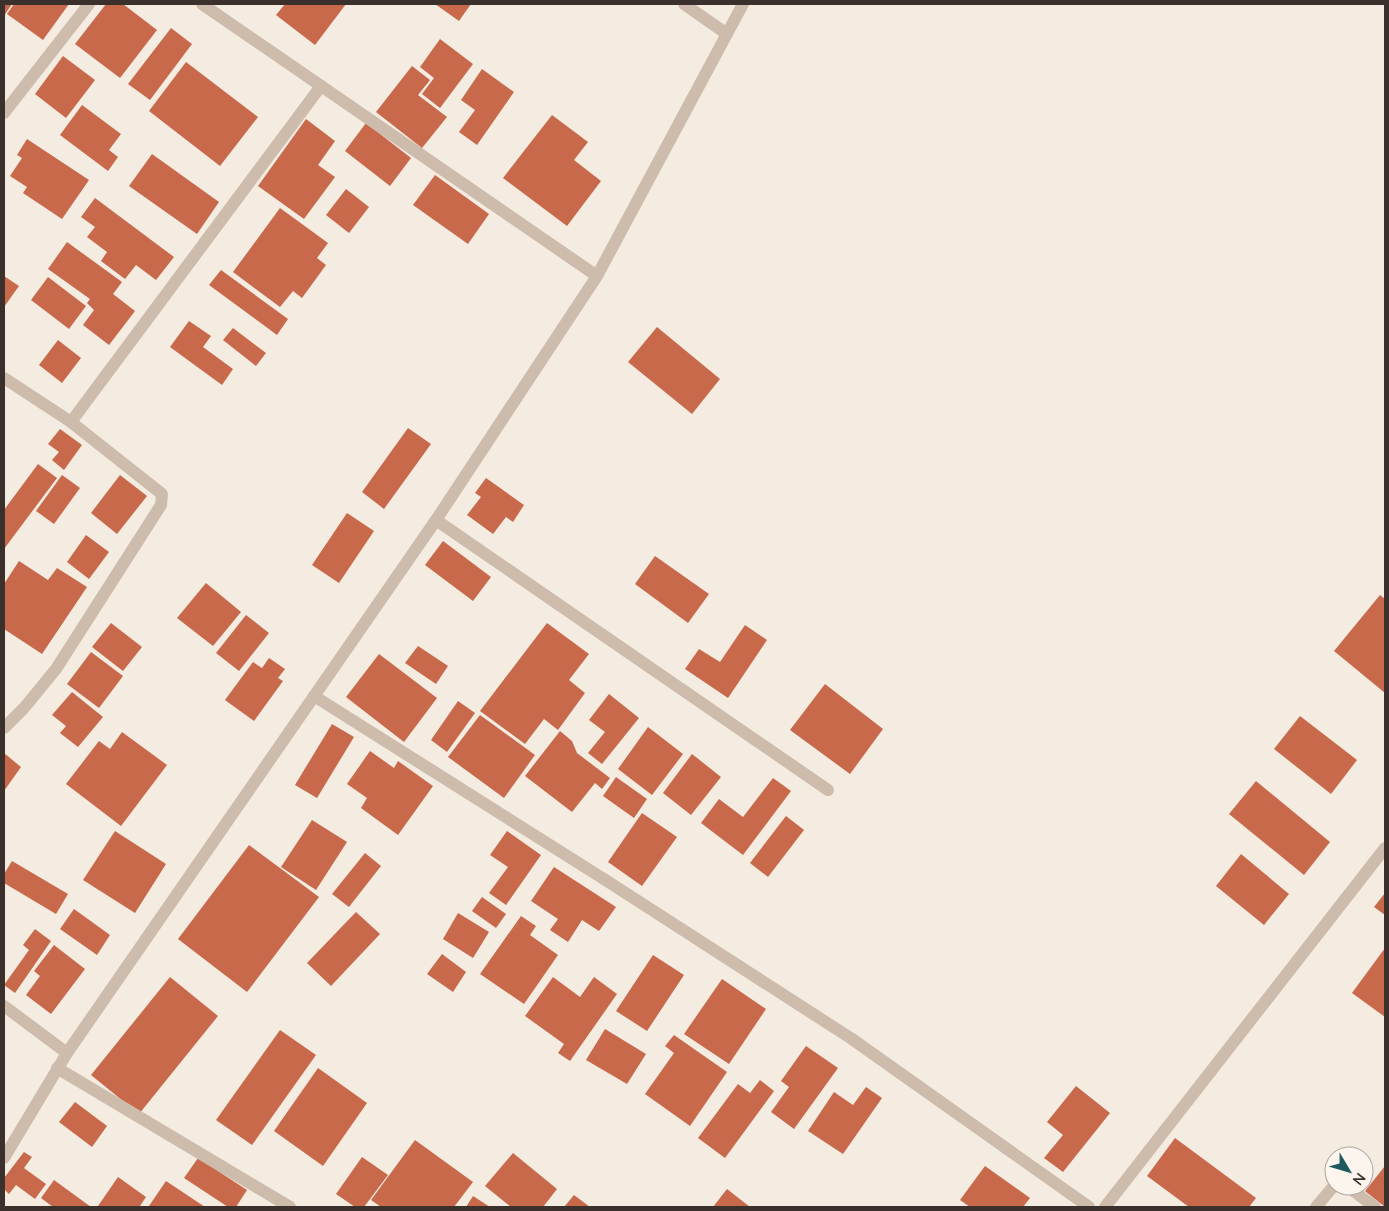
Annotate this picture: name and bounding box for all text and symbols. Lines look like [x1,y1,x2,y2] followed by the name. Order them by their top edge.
[1324,1146,1374,1196] north arrow
[1350,1170,1370,1189] text: N

